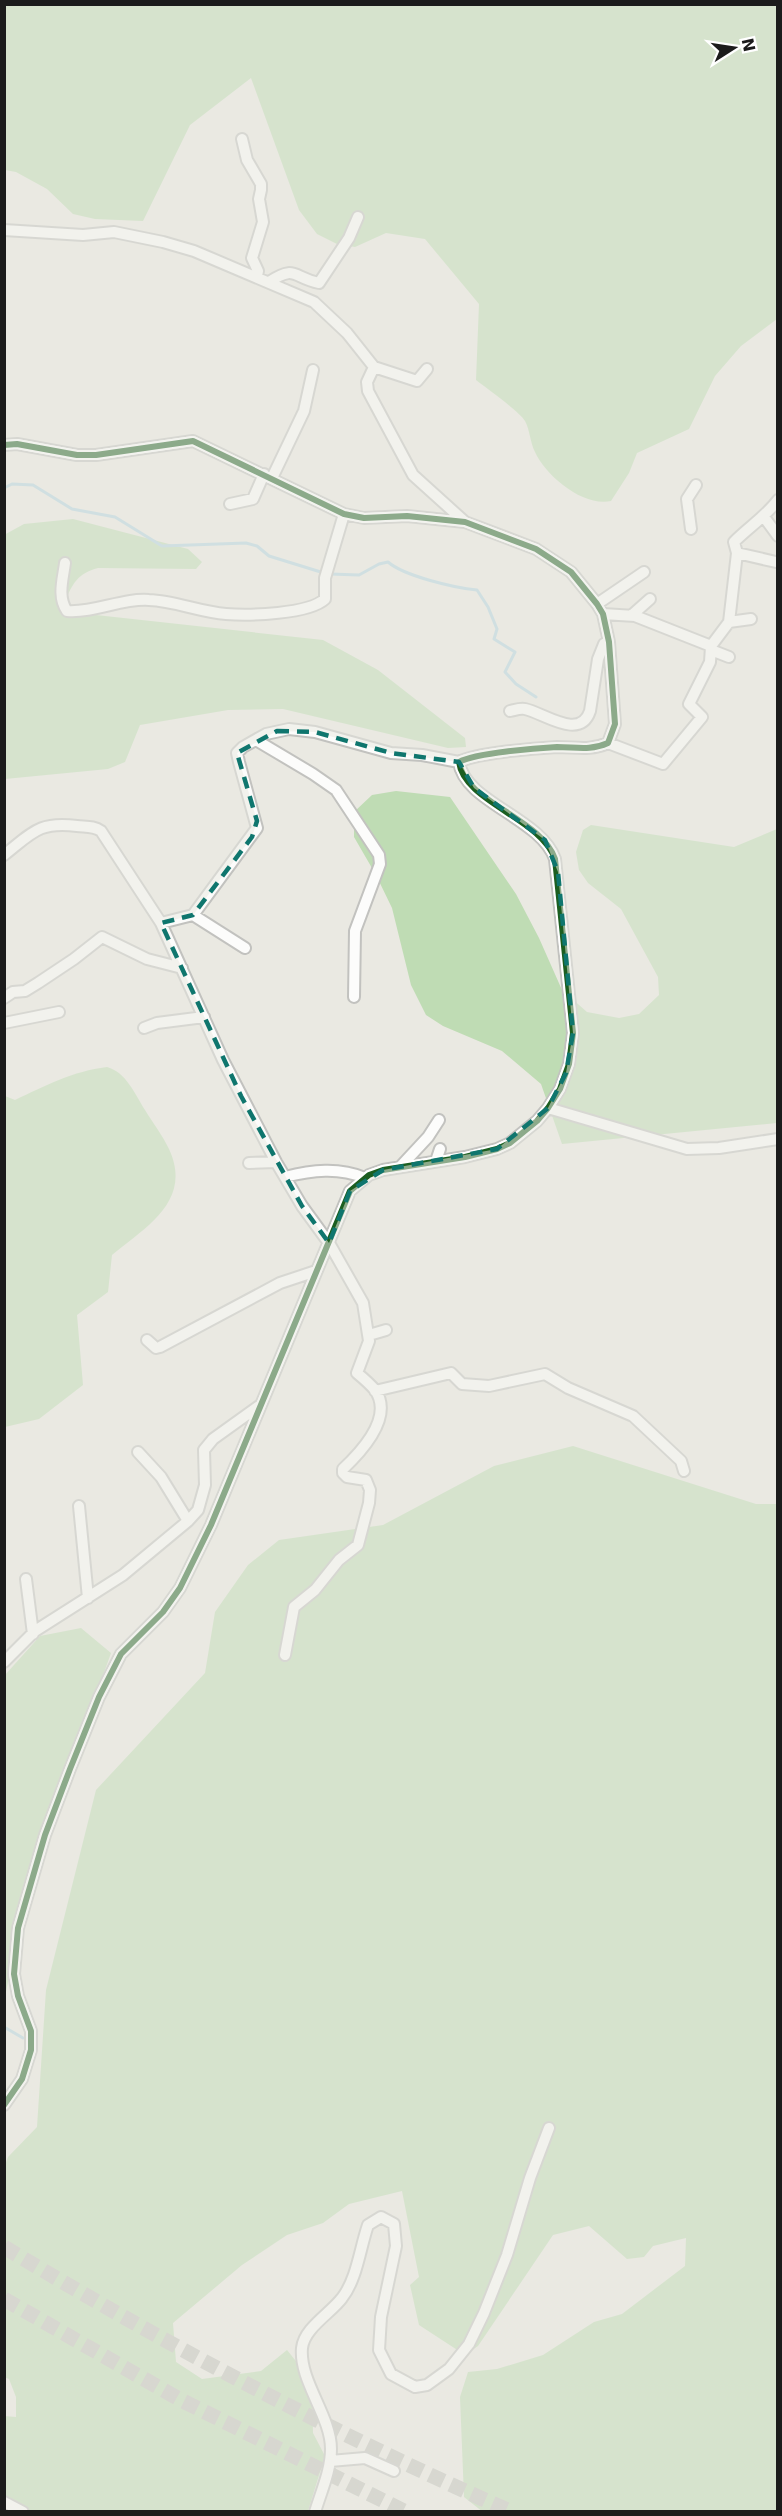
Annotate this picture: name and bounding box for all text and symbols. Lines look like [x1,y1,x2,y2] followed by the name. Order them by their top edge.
[704,18,764,78] north arrow
[737,36,759,54] text: N

